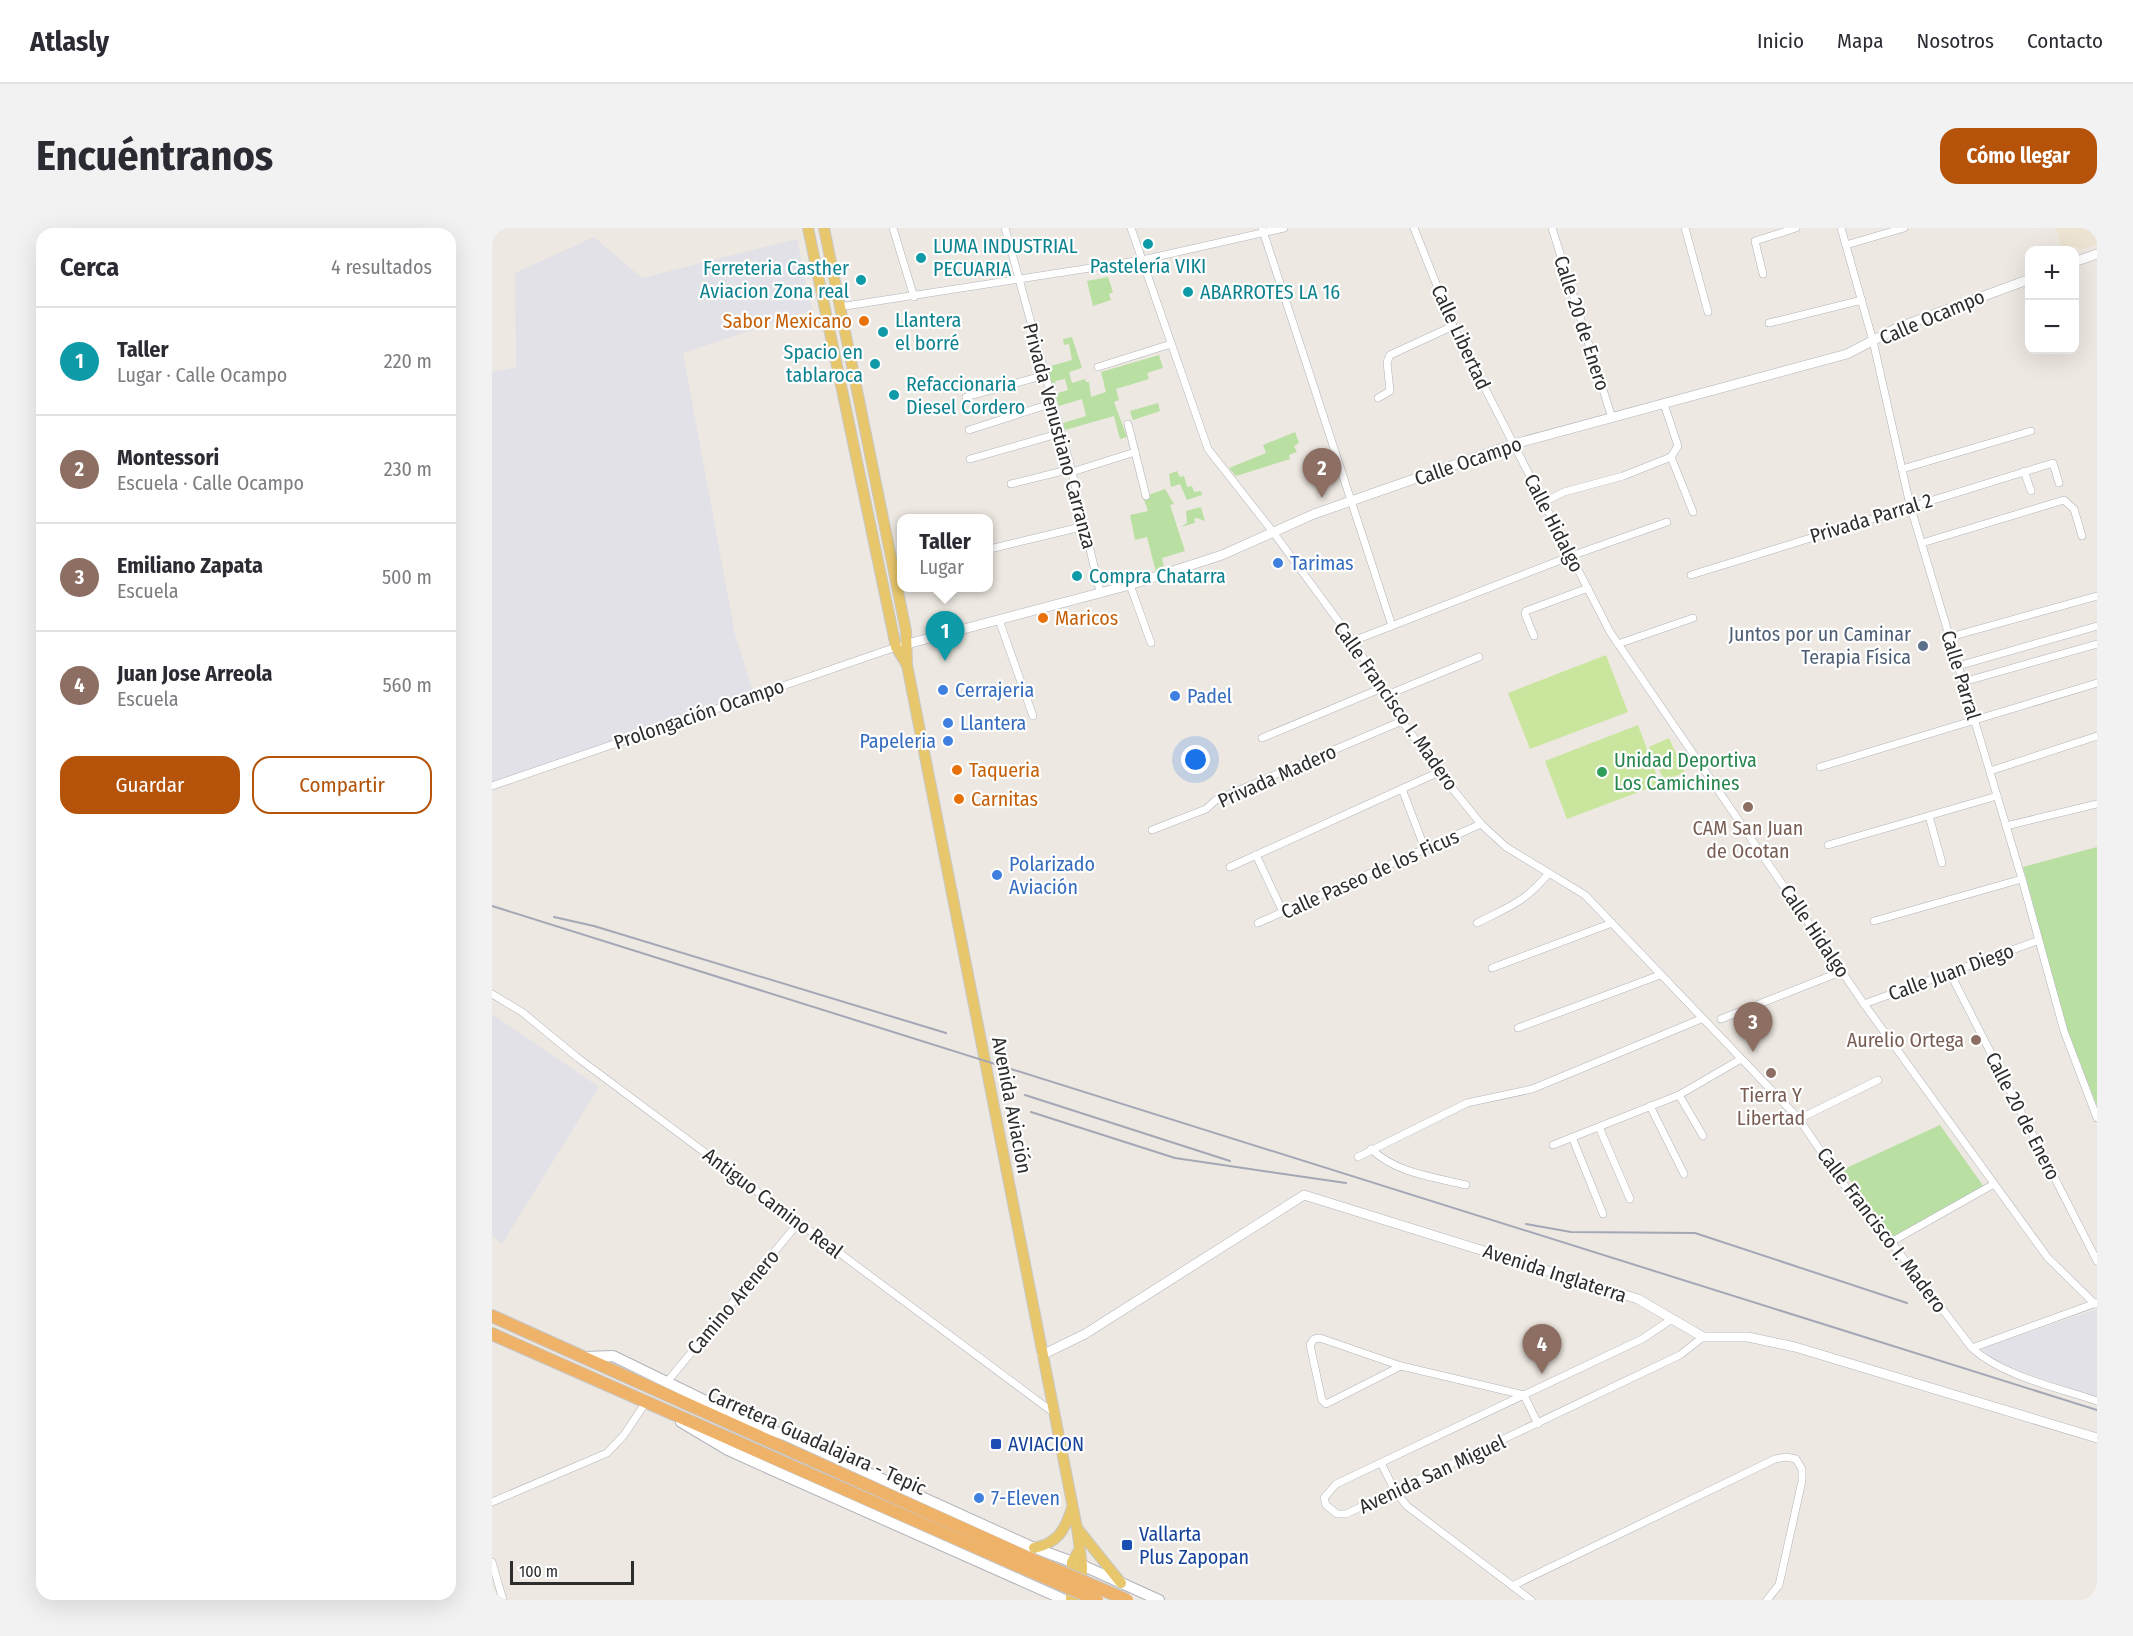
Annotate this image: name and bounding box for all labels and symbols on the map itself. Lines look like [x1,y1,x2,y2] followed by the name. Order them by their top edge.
[933,234,1078,281] place label: LUMA INDUSTRIAL PECUARIA
[1141,237,1155,251] marker: Pastelería VIKI
[914,251,928,265] marker: LUMA INDUSTRIAL PECUARIA
[1549,253,1615,393] street label: Calle 20 de Enero
[1090,254,1206,278] place label: Pastelería VIKI
[700,256,849,303] place label: Ferreteria Casther Aviacion Zona real
[854,273,868,287] marker: Ferreteria Casther Aviacion Zona real
[1200,280,1340,304] place label: ABARROTES LA 16
[1426,281,1496,393] street label: Calle Libertad
[1876,284,1988,350] street label: Calle Ocampo
[1181,285,1195,299] marker: ABARROTES LA 16
[895,308,961,355] place label: Llantera el borré
[723,309,852,333] place label: Sabor Mexicano
[857,314,871,328] marker: Sabor Mexicano
[1018,320,1102,552] street label: Privada Venustiano Carranza
[876,325,890,339] marker: Llantera el borré
[784,340,863,387] place label: Spacio en tablaroca
[868,357,882,371] marker: Spacio en tablaroca
[906,372,1025,419] place label: Refaccionaria Diesel Cordero
[887,388,901,402] marker: Refaccionaria Diesel Cordero
[1411,431,1525,491] street label: Calle Ocampo
[1302,448,1342,498] pin: 2
[1519,470,1589,576] street label: Calle Hidalgo
[1807,488,1935,548] street label: Privada Parral 2
[1290,551,1354,575] place label: Tarimas
[1271,556,1285,570] marker: Tarimas
[1089,564,1226,588] place label: Compra Chatarra
[1070,569,1084,583] marker: Compra Chatarra
[1055,606,1118,630] place label: Maricos
[1036,611,1050,625] marker: Maricos
[926,612,964,661] pin: 1
[1329,617,1463,795] street label: Calle Francisco I. Madero
[1729,622,1911,669] place label: Juntos por un Caminar Terapia Física
[1936,627,1986,723] street label: Calle Parral
[1916,639,1930,653] marker: Juntos por un Caminar Terapia Física
[611,674,787,754] street label: Prolongación Ocampo
[955,678,1034,702] place label: Cerrajeria
[936,683,950,697] marker: Cerrajeria
[1187,684,1232,708] place label: Padel
[1168,689,1182,703] marker: Padel
[960,711,1026,735] place label: Llantera
[941,716,955,730] marker: Llantera
[859,729,936,753] place label: Papeleria
[941,734,955,748] marker: Papeleria
[1214,739,1340,813] street label: Privada Madero
[1181,745,1210,774] your location
[1614,748,1757,795] place label: Unidad Deportiva Los Camichines
[969,758,1040,782] place label: Taqueria
[950,763,964,777] marker: Taqueria
[1595,765,1609,779] marker: Unidad Deportiva Los Camichines
[971,787,1038,811] place label: Carnitas
[952,792,966,806] marker: Carnitas
[1741,800,1755,814] marker: CAM San Juan de Ocotan
[1693,816,1803,863] place label: CAM San Juan de Ocotan
[1277,824,1463,924] street label: Calle Paseo de los Ficus
[1009,852,1095,899] place label: Polarizado Aviación
[990,868,1004,882] marker: Polarizado Aviación
[1775,880,1855,982] street label: Calle Hidalgo
[1885,938,2017,1006] street label: Calle Juan Diego
[1734,1002,1772,1052] pin: 3
[1847,1028,1964,1052] place label: Aurelio Ortega
[1969,1033,1983,1047] marker: Aurelio Ortega
[987,1035,1037,1175] street label: Avenida Aviación
[1980,1048,2066,1184] street label: Calle 20 de Enero
[1764,1066,1778,1080] marker: Tierra Y Libertad
[1737,1083,1805,1130] place label: Tierra Y Libertad
[698,1143,848,1263] street label: Antiguo Camino Real
[1812,1143,1952,1317] street label: Calle Francisco I. Madero
[1480,1238,1630,1308] street label: Avenida Inglaterra
[682,1244,784,1360] street label: Camino Arenero
[1522,1324,1562,1374] pin: 4
[704,1382,930,1500] street label: Carretera Guadalajara - Tepic
[1355,1430,1509,1518] street label: Avenida San Miguel
[1008,1432,1084,1456] place label: AVIACION
[989,1437,1003,1451] marker: AVIACION
[991,1486,1060,1510] place label: 7-Eleven
[972,1491,986,1505] marker: 7-Eleven
[1139,1522,1249,1569] place label: Vallarta Plus Zapopan
[1120,1538,1134,1552] marker: Vallarta Plus Zapopan
[510,1558,634,1586] scale bar

